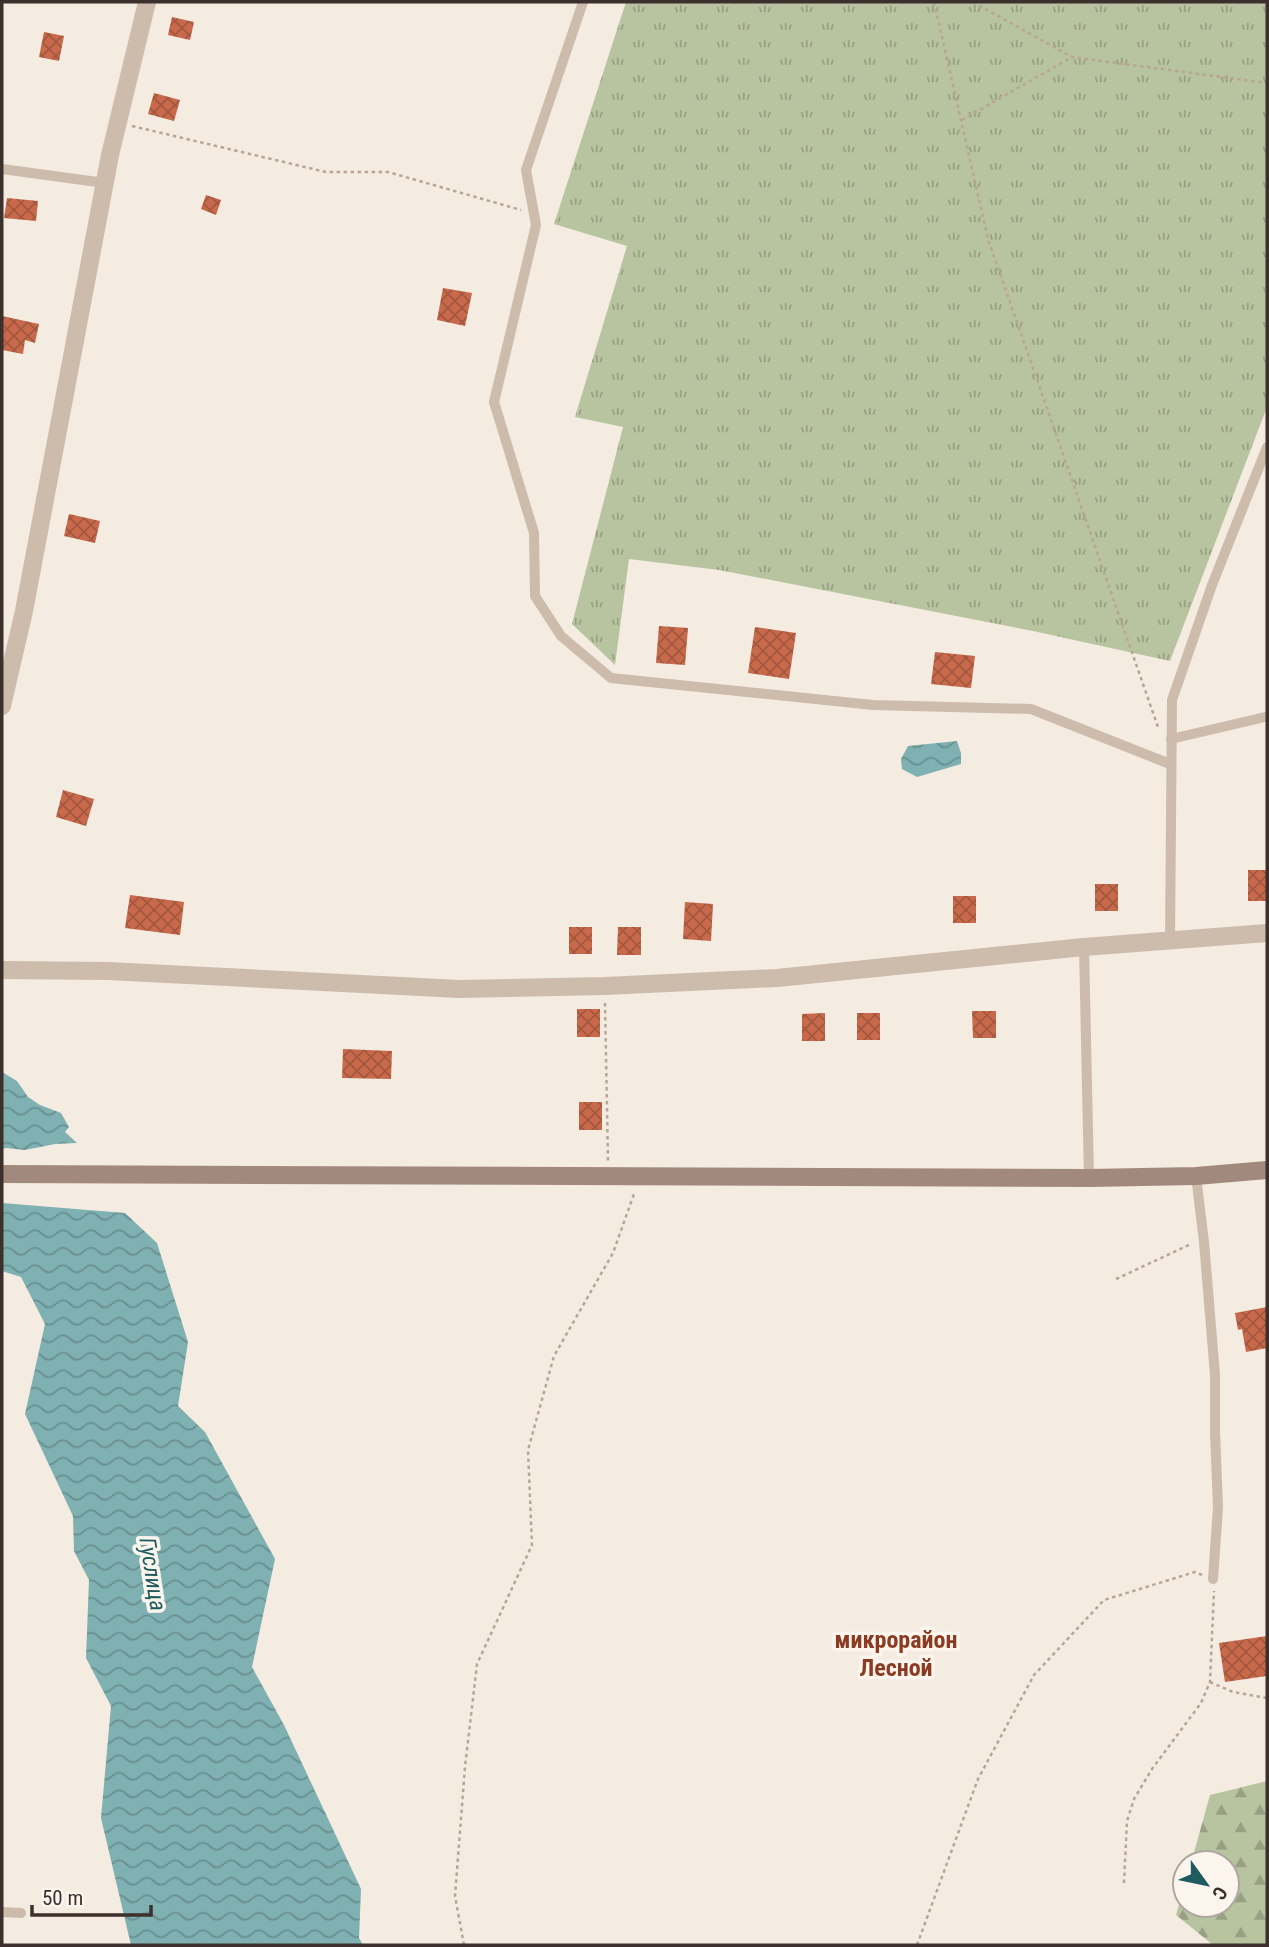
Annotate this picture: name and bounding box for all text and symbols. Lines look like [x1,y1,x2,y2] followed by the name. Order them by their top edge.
[133,1535,172,1613] water label: Гуслица
[835,1626,957,1682] district label: микрорайон Лесной
[1171,1849,1241,1919] north arrow
[32,1874,150,1918] scale bar
[1207,1882,1232,1904] text: С
[42,1886,83,1910] text: 50 m

